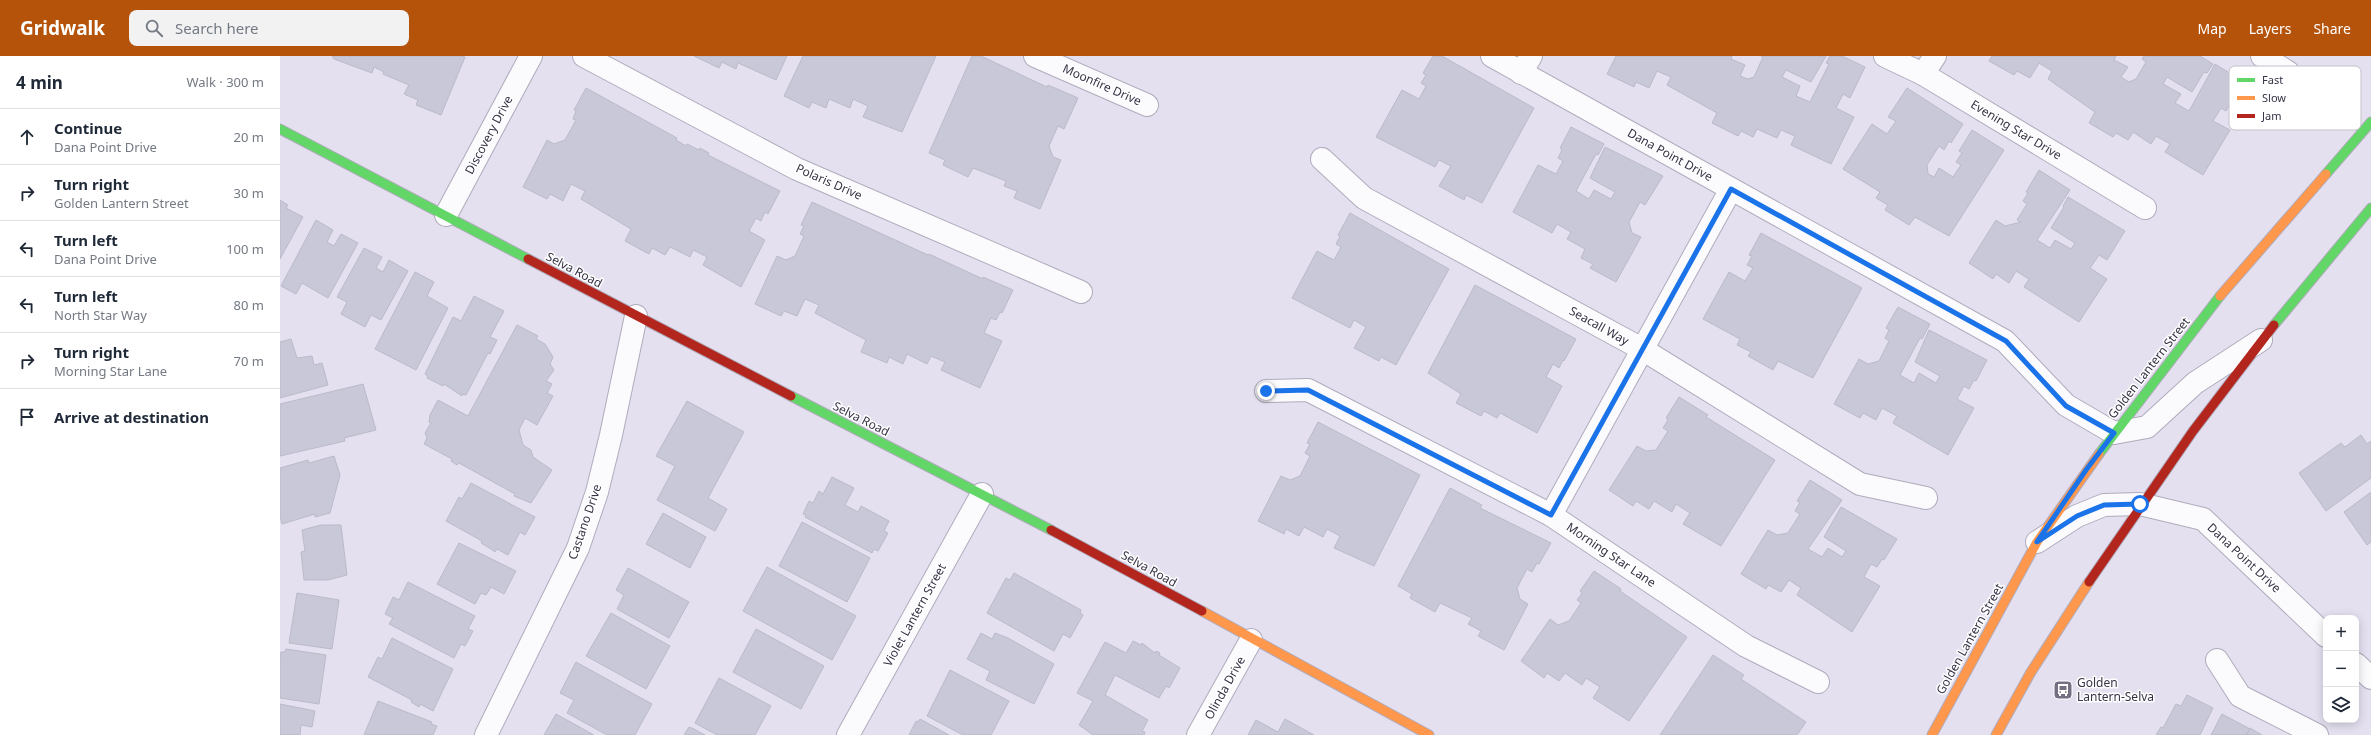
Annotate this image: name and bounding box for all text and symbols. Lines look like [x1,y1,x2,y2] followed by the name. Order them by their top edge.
[129,10,409,46] search box
[20,15,105,41] text: Gridwalk
[143,17,165,39] icon: search
[175,18,259,38] text: Search here
[2198,19,2227,38] text: Map
[2249,19,2291,38] text: Layers
[2313,19,2351,38] text: Share
[1060,60,1144,110] street label: Moonfire Drive
[2229,66,2361,130] legend
[16,71,63,94] text: 4 min
[2262,72,2283,87] text: Fast
[186,73,264,91] text: Walk · 300 m
[2262,90,2286,105] text: Slow
[461,92,517,177] street label: Discovery Drive
[1968,96,2065,164] street label: Evening Star Drive
[2261,108,2281,123] text: Jam
[54,118,122,138] text: Continue
[1625,124,1716,185] street label: Dana Point Drive
[16,126,38,148] icon: ahead
[234,128,264,146] text: 20 m
[54,138,157,156] text: Dana Point Drive
[793,159,865,204] street label: Polaris Drive
[54,174,129,194] text: Turn right
[16,182,38,204] icon: right
[234,184,264,202] text: 30 m
[54,194,189,212] text: Golden Lantern Street
[54,230,118,250] text: Turn left
[16,238,38,260] icon: left
[226,240,264,258] text: 100 m
[543,248,605,291] street label: Selva Road
[54,250,157,268] text: Dana Point Drive
[54,286,118,306] text: Turn left
[16,294,38,316] icon: left
[234,296,264,314] text: 80 m
[1566,302,1633,349] street label: Seacall Way
[54,306,147,324] text: North Star Way
[2104,313,2194,422] street label: Golden Lantern Street
[54,342,129,362] text: Turn right
[16,350,38,372] icon: right
[234,352,264,370] text: 70 m
[54,362,167,380] text: Morning Star Lane
[1257,382,1275,400] route end
[830,397,892,440] street label: Selva Road
[16,406,38,428] icon: arrive
[54,407,209,427] text: Arrive at destination
[564,482,605,562] street label: Castano Drive
[2131,495,2149,513] route start
[1563,518,1660,591] street label: Morning Star Lane
[2204,519,2285,596] street label: Dana Point Drive
[1118,546,1180,591] street label: Selva Road
[879,560,950,669] street label: Violet Lantern Street
[1932,580,2007,697] street label: Golden Lantern Street
[2323,615,2359,723] map controls
[2323,615,2359,651] button: +
[2323,651,2359,687] button: −
[1200,653,1249,722] street label: Olinda Drive
[2077,674,2154,705] place label: Golden Lantern-Selva
[2052,679,2074,701] bus stop icon: Golden Lantern-Selva
[2323,687,2359,723] button: layers

